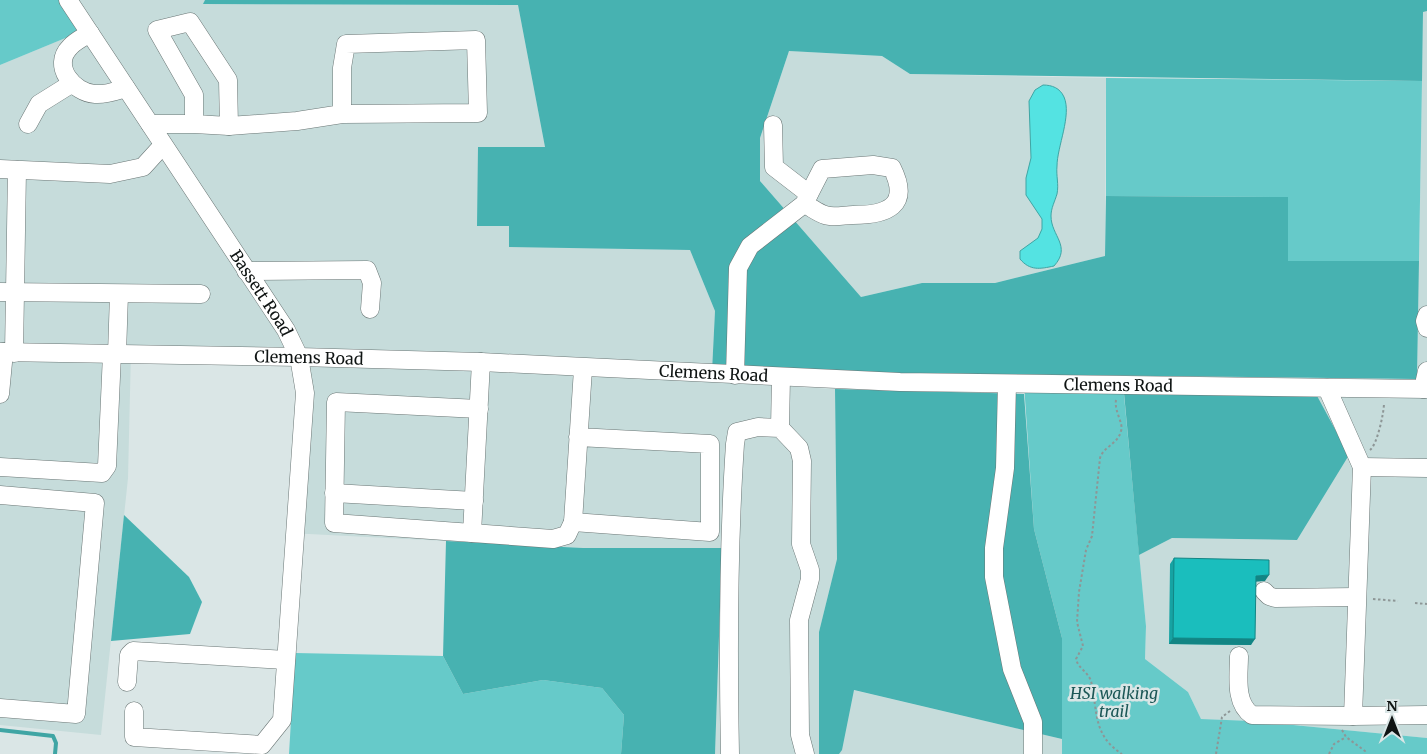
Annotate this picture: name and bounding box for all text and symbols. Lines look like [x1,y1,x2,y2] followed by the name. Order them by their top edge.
[226,246,297,339] street label: Bassett Road
[254,346,364,369] street label: Clemens Road
[659,361,769,386] street label: Clemens Road
[1064,374,1173,396] street label: Clemens Road
[1069,683,1158,721] park label: HSI walking trail
[1367,694,1417,744] north arrow
[1386,697,1398,715] text: N

